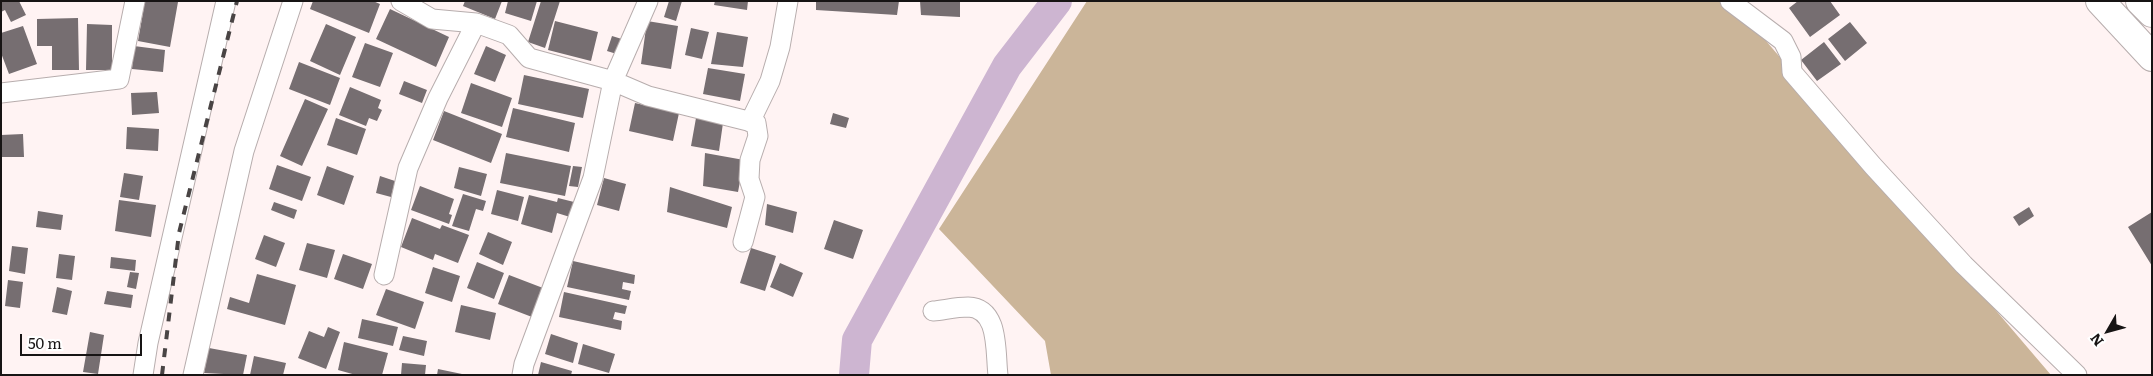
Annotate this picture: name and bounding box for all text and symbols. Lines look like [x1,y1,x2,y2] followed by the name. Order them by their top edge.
[2083,306,2133,356] north arrow
[22,324,145,356] scale bar
[2085,329,2108,351] text: N
[28,331,62,354] text: 50 m

